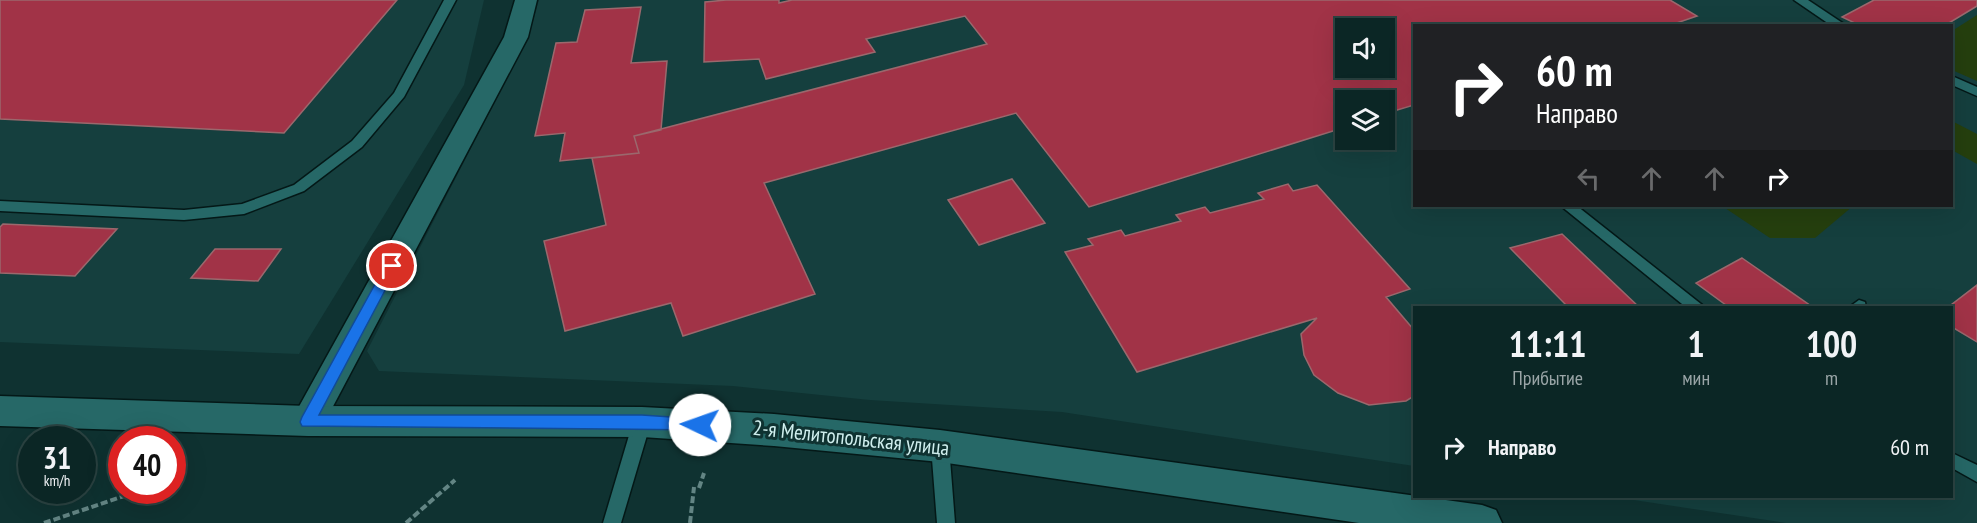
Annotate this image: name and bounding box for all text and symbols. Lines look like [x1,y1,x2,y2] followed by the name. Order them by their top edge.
[1335,18,1395,150] map controls
[1335,18,1395,78] button: sound
[1536,43,1613,98] text: 60 m
[1437,48,1515,126] icon: right
[1335,90,1395,150] button: layers
[1536,96,1618,130] text: Направо
[1572,162,1605,195] icon: left
[1635,162,1668,195] icon: ahead
[1698,162,1731,195] icon: ahead
[1761,162,1794,195] icon: right
[366,240,417,291] pin
[375,249,408,282] icon: arrive
[1509,320,1587,367] text: 11:11
[1688,320,1705,367] text: 1
[1806,320,1857,367] text: 100
[1512,365,1583,391] text: Прибытие
[1682,365,1710,391] text: мин
[1825,365,1838,391] text: m
[668,393,732,457] position arrow
[752,414,950,461] street label: 2-я Мелитопольская улица
[108,426,186,504] speed limit sign: 40
[1437,431,1470,464] icon: right
[1488,433,1556,461] text: Направо
[1890,433,1929,461] text: 60 m
[43,438,71,477] text: 31
[44,471,70,490] text: km/h

